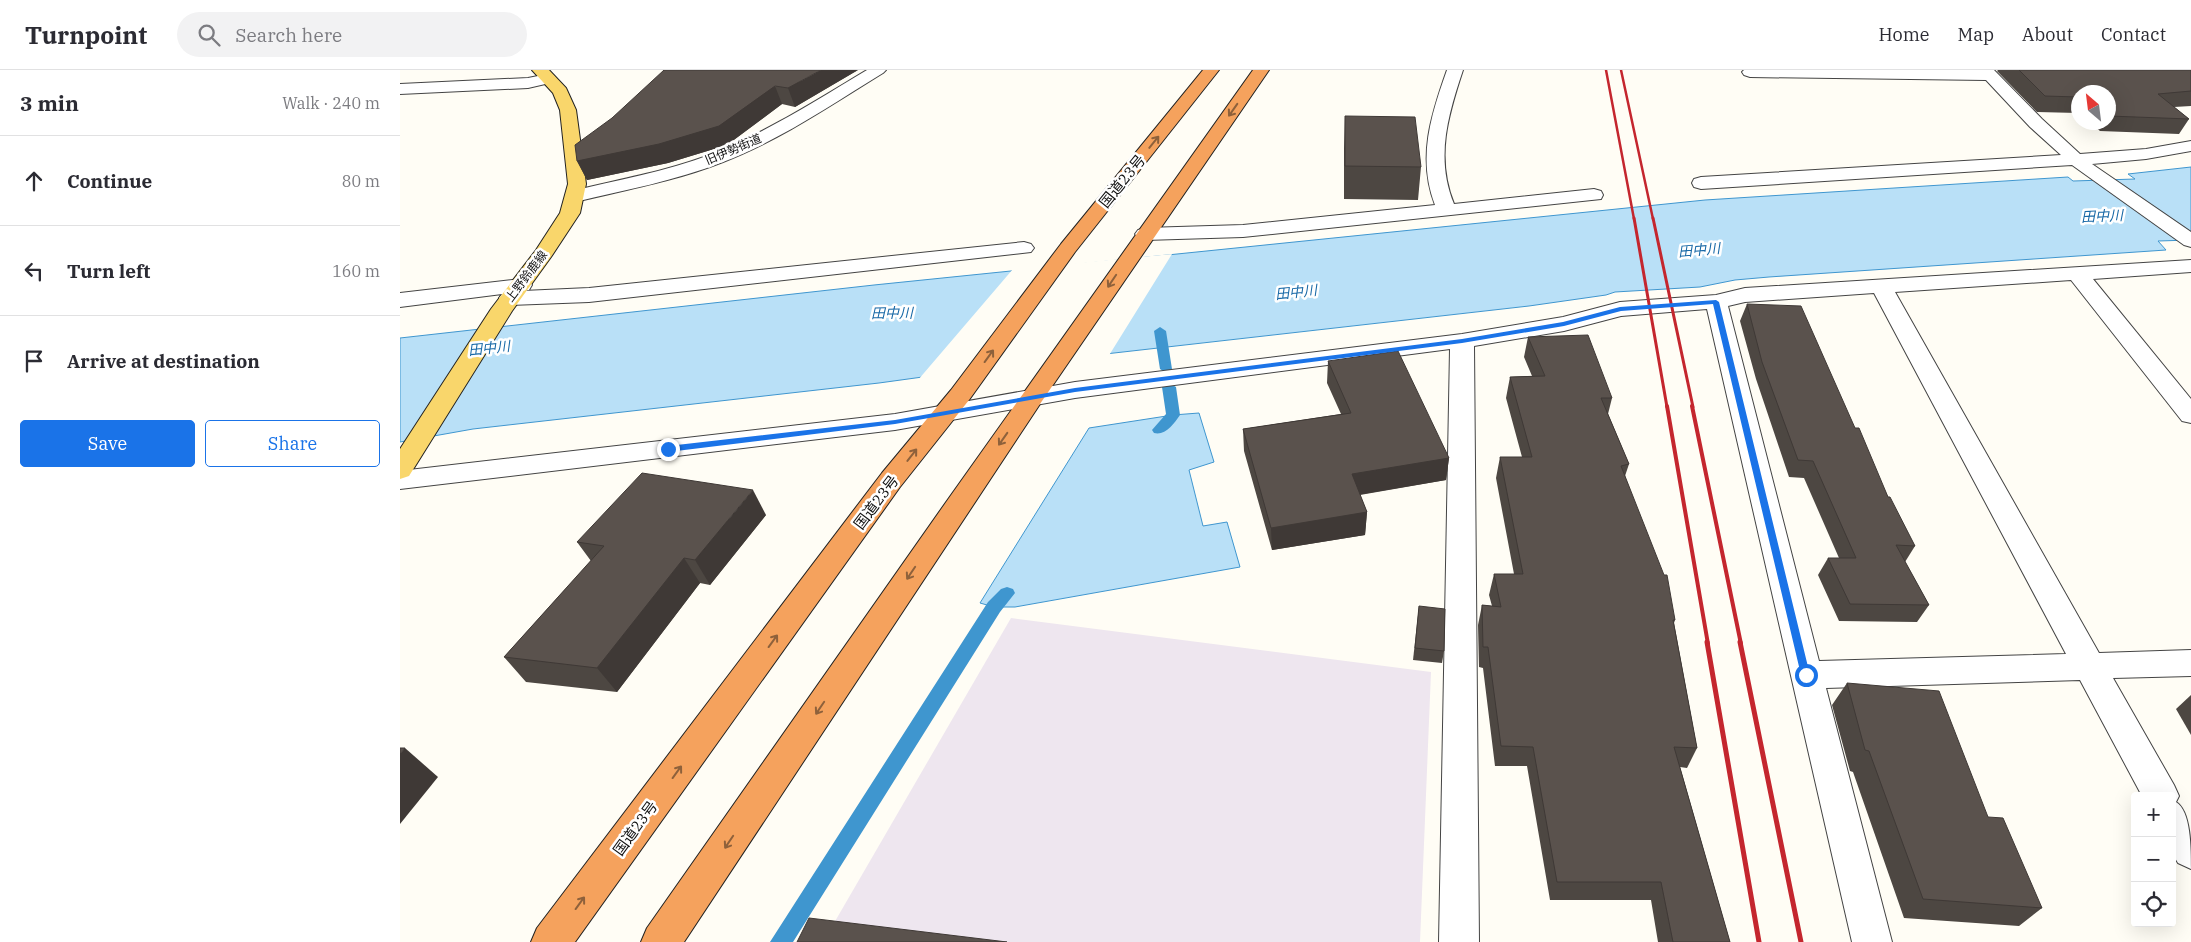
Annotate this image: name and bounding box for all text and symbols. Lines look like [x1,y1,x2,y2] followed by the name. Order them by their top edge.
[177,12,527,57] search box
[25,19,147,51] text: Turnpoint
[195,21,223,49] icon: search
[235,23,342,47] text: Search here
[1878,23,1930,46] text: Home
[1958,23,1994,46] text: Map
[2022,23,2073,46] text: About
[2101,23,2166,46] text: Contact
[2071,85,2116,130] north arrow
[20,89,79,117] text: 3 min
[282,93,380,113] text: Walk · 240 m
[1228,103,1238,117] one-way arrow
[702,130,764,168] street label: 旧伊勢街道
[1148,136,1159,149] one-way arrow
[1095,151,1149,211] street label: 国道23号
[20,167,48,195] icon: ahead
[67,169,152,193] text: Continue
[342,171,380,191] text: 80 m
[2081,206,2125,226] water label: 田中川
[1677,239,1723,261] water label: 田中川
[502,248,550,304] street label: 上野鈴鹿線
[20,257,48,285] icon: left
[67,259,150,283] text: Turn left
[332,261,380,281] text: 160 m
[1107,274,1117,288] one-way arrow
[1274,281,1320,303] water label: 田中川
[871,304,915,322] water label: 田中川
[467,337,513,359] water label: 田中川
[20,347,48,375] icon: arrive
[67,349,260,373] text: Arrive at destination
[984,349,994,363] one-way arrow
[20,420,195,467] button: Save
[205,420,380,467] button: Share
[998,432,1008,446] one-way arrow
[657,438,680,461] route end
[906,448,917,461] one-way arrow
[849,471,903,533] street label: 国道23号
[906,566,916,580] one-way arrow
[768,634,778,648] one-way arrow
[1795,664,1818,687] route start
[815,700,825,714] one-way arrow
[671,766,682,779] one-way arrow
[2131,792,2176,927] map controls
[2131,792,2176,837] button: +
[609,797,661,859] street label: 国道23号
[723,835,734,849] one-way arrow
[2131,837,2176,882] button: −
[2131,882,2176,927] button: locate
[575,896,585,910] one-way arrow

